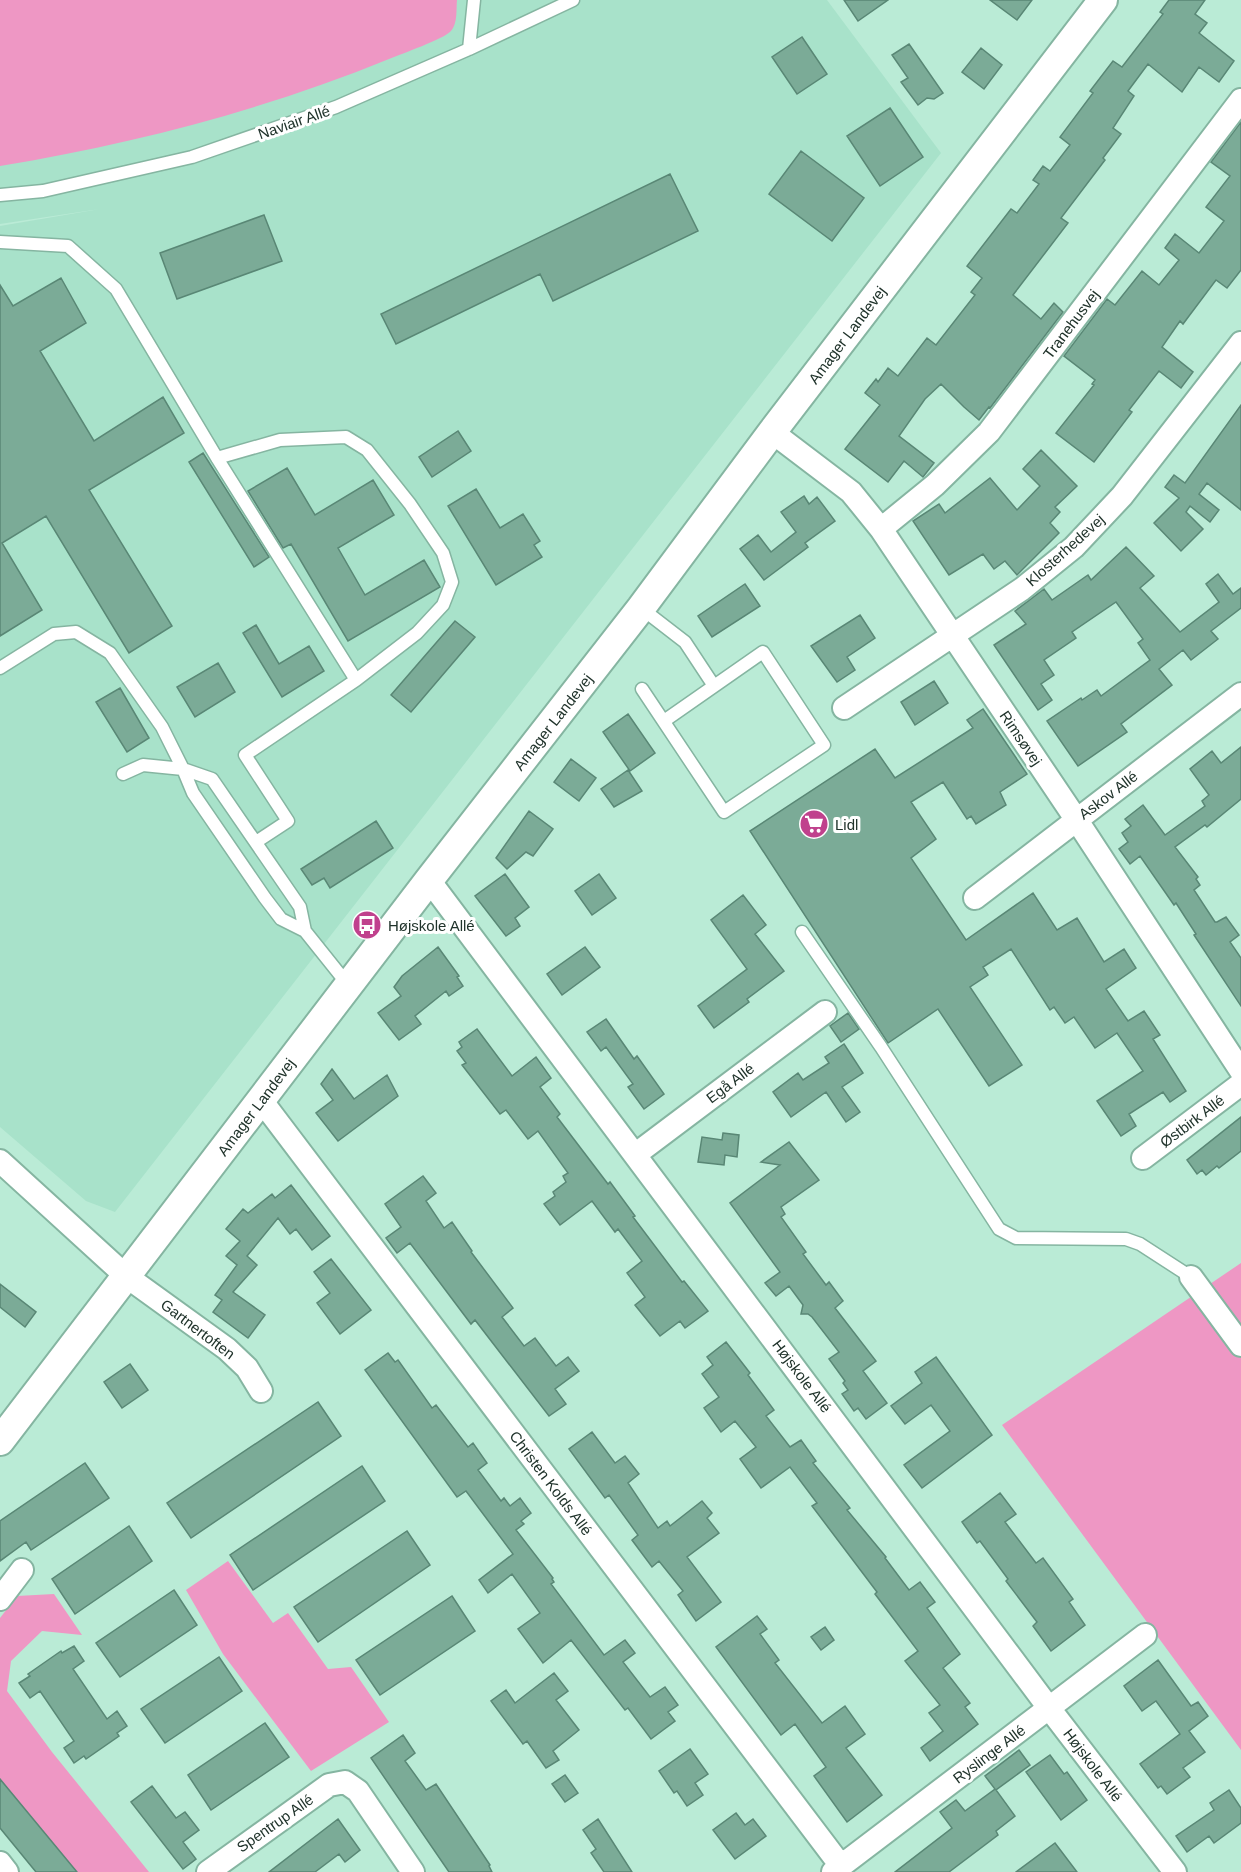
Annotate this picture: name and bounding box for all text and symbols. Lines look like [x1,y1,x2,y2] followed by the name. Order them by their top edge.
[256,102,332,142] street label: Naviair Allé
[805,283,889,387] street label: Amager Landevej
[1040,286,1102,362] street label: Tranehusvej
[1022,510,1108,590] street label: Klosterhedevej
[510,670,596,774] street label: Amager Landevej
[996,707,1046,769] street label: Rimsøvej
[1075,767,1141,823] street label: Askov Allé
[798,808,830,840] supermarket icon: Lidl
[835,816,858,833] place label: Lidl
[351,909,383,941] bus stop icon: Højskole Allé
[388,917,475,934] place label: Højskole Allé
[214,1055,298,1159] street label: Amager Landevej
[703,1060,757,1106] street label: Egå Allé
[1157,1091,1227,1151] street label: Østbirk Allé
[158,1296,238,1362] street label: Gartnertoften
[769,1336,835,1416] street label: Højskole Allé
[506,1428,596,1538] street label: Christen Kolds Allé
[950,1721,1028,1787] street label: Ryslinge Allé
[1060,1725,1126,1805] street label: Højskole Allé
[234,1790,316,1856] street label: Spentrup Allé

